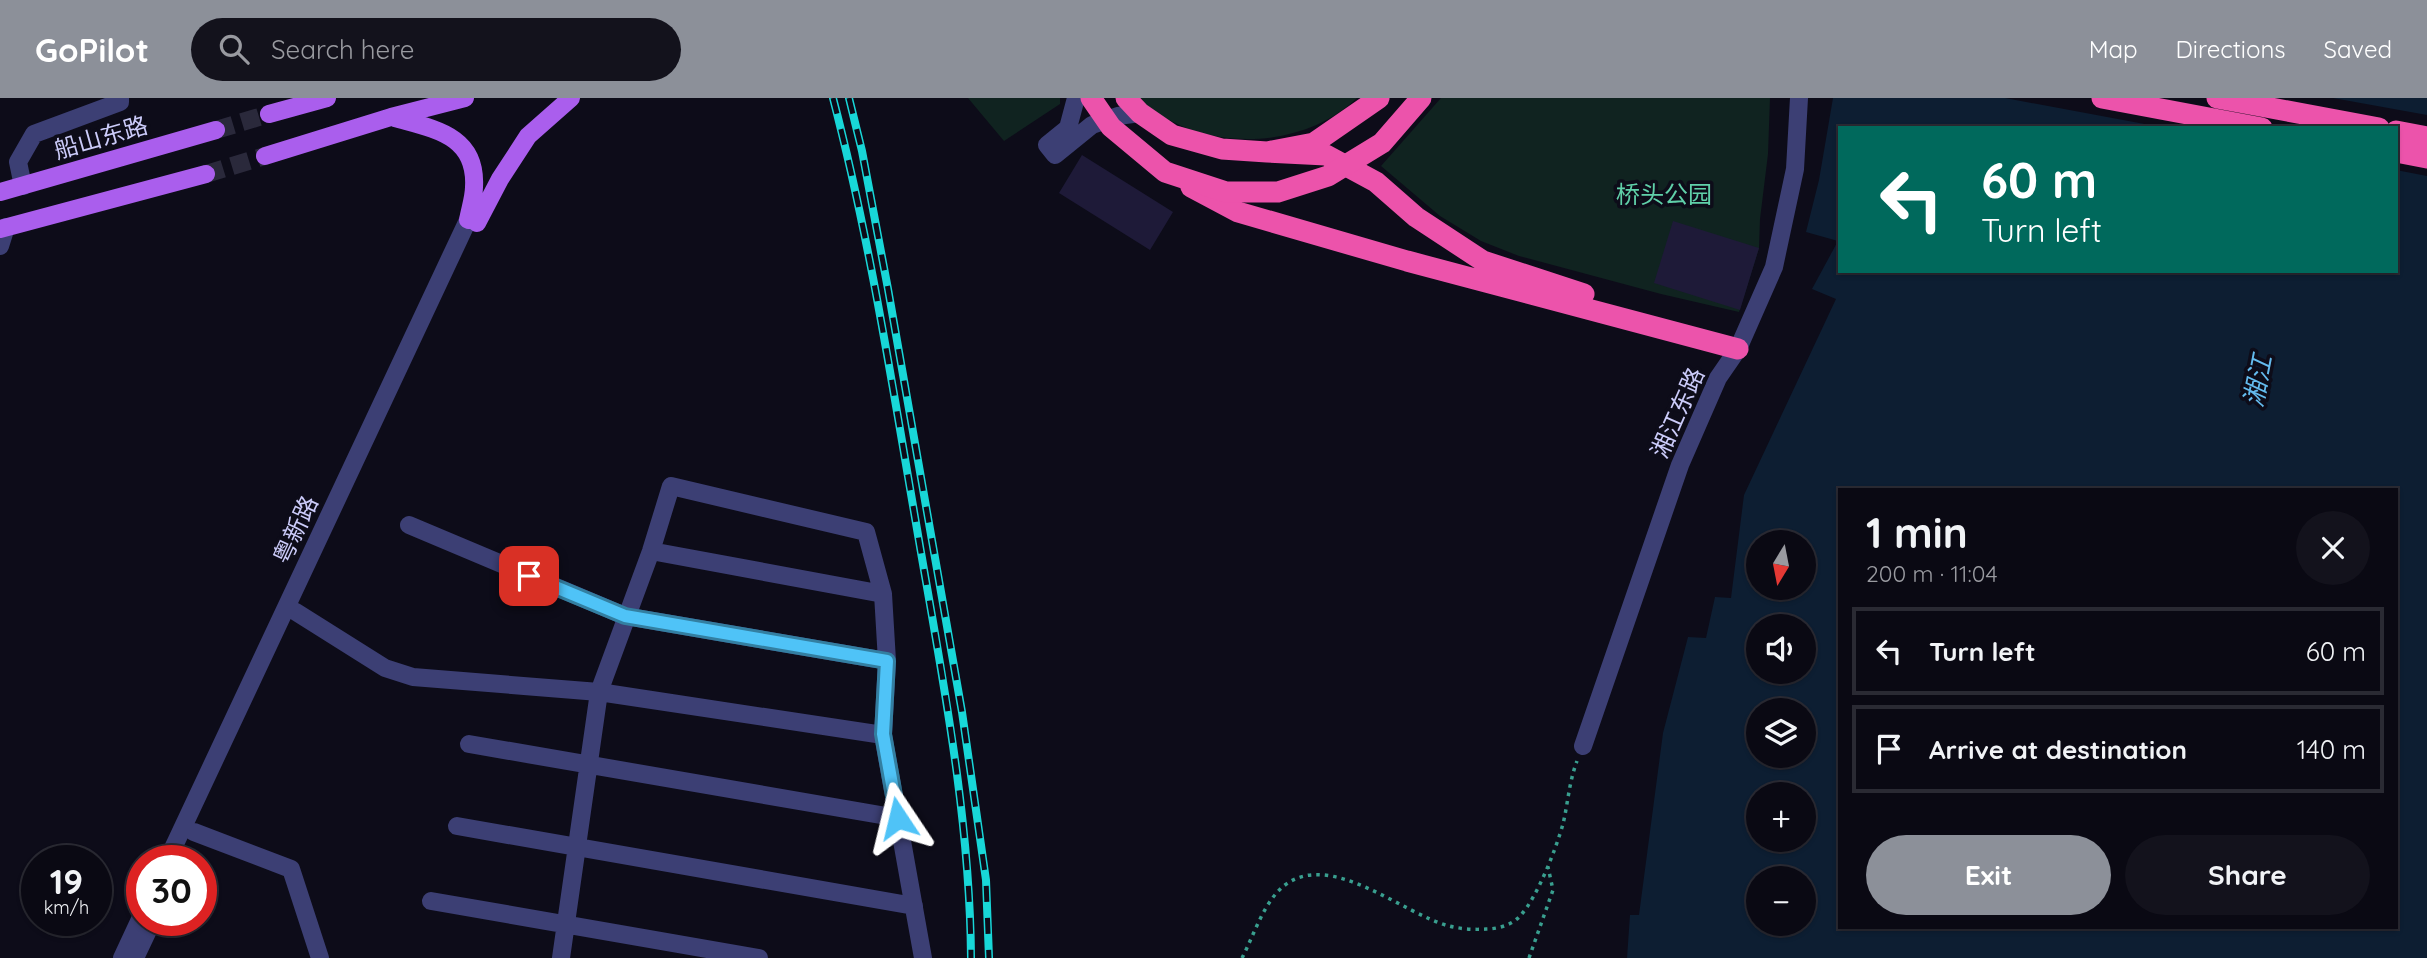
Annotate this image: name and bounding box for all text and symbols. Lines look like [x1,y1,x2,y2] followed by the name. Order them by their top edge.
[191,18,681,81] search box
[35,29,149,70] text: GoPilot
[215,30,253,68] icon: search
[271,33,414,66] text: Search here
[2089,34,2138,64] text: Map
[2176,34,2286,64] text: Directions
[2324,34,2392,64] text: Saved
[50,109,151,165] street label: 船山东路
[1981,149,2097,210] text: 60 m
[1866,154,1957,245] icon: left
[1616,179,1712,209] park label: 桥头公园
[1981,210,2102,250] text: Turn left
[2236,349,2279,410] water label: 湘江
[1644,363,1710,463] street label: 湘江东路
[266,491,324,569] street label: 粤新路
[1866,506,1968,559] text: 1 min
[2296,511,2370,585] button: close
[1746,530,1816,600] north arrow
[1746,530,1816,936] map controls
[499,546,559,606] pin
[510,557,548,595] icon: arrive
[1866,559,1998,588] text: 200 m · 11:04
[1746,614,1816,684] button: sound
[1870,632,1908,670] icon: left
[1929,635,2036,668] text: Turn left
[2306,635,2366,668] text: 60 m
[1746,698,1816,768] button: layers
[1870,730,1908,768] icon: arrive
[1929,733,2187,766] text: Arrive at destination
[2297,733,2366,766] text: 140 m
[861,781,935,855] position arrow
[1746,782,1816,852] button: +
[1866,835,2111,915] button: Exit
[2125,835,2370,915] button: Share
[126,845,217,936] speed limit sign: 30
[50,859,83,903] text: 19
[1746,866,1816,936] button: −
[44,896,89,919] text: km/h

